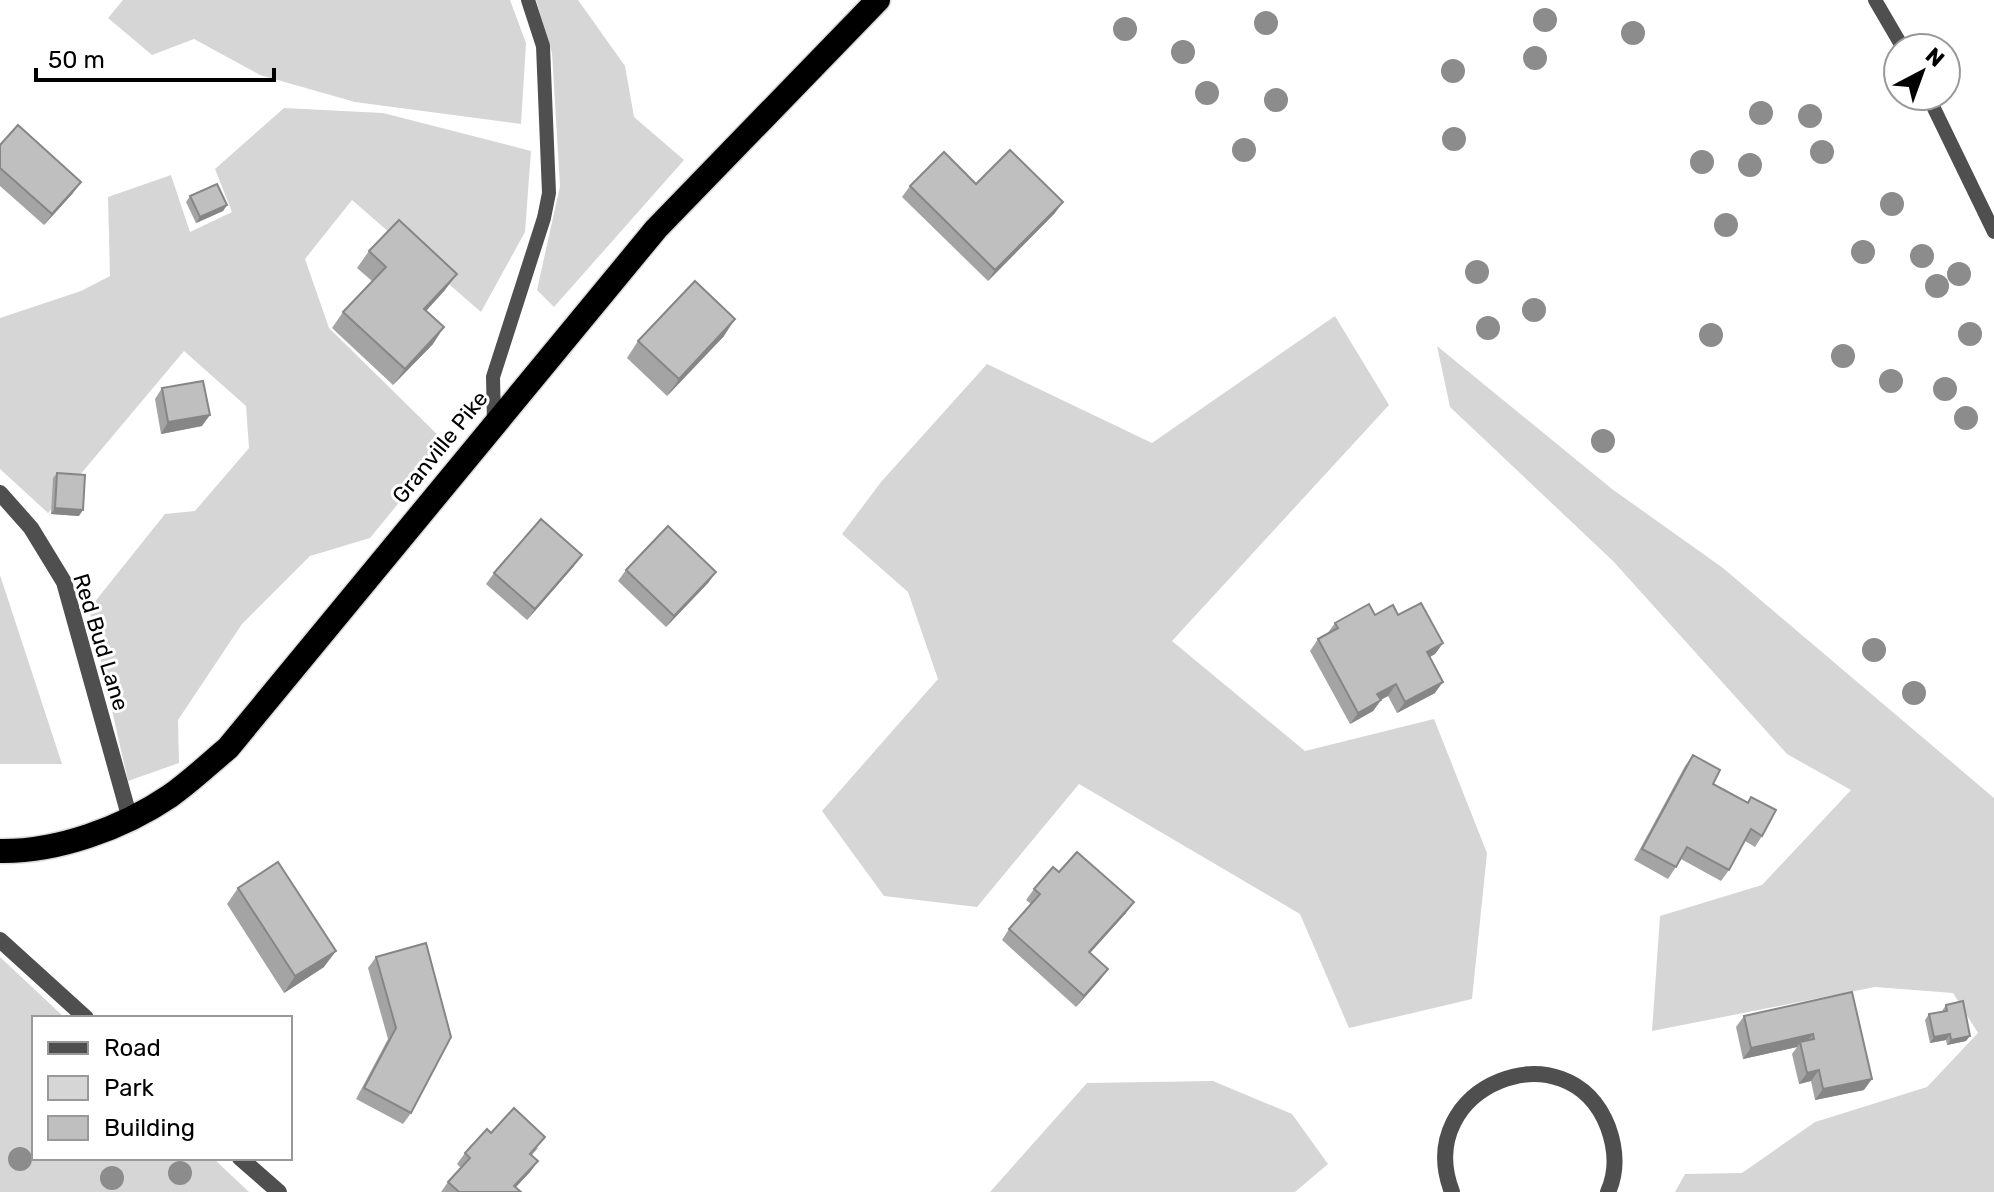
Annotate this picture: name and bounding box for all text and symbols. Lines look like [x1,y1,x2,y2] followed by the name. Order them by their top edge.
[36,32,274,82] scale bar
[1882,32,1962,112] north arrow
[1920,42,1950,73] text: N
[48,46,105,74] text: 50 m
[386,385,494,509] street label: Granville Pike
[67,570,135,714] street label: Red Bud Lane
[32,1016,292,1160] legend
[104,1034,161,1062] text: Road
[104,1074,155,1102] text: Park
[104,1114,195,1142] text: Building

